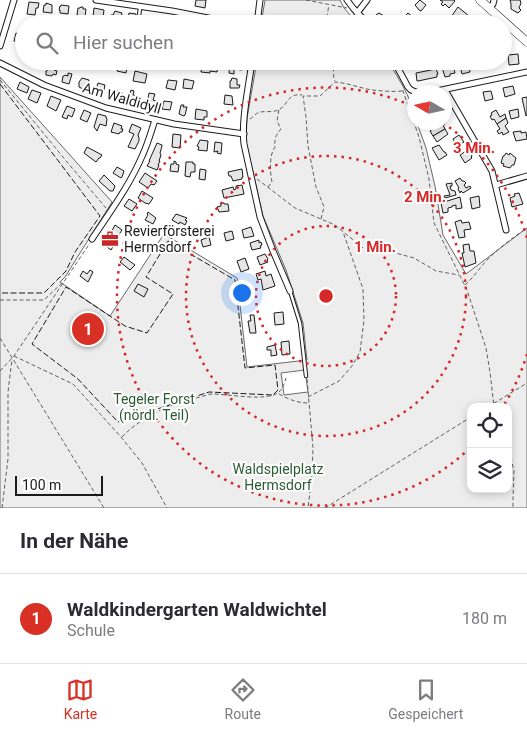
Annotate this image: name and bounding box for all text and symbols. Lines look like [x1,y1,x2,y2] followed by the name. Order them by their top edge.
[15,15,512,70] search box
[33,29,61,57] icon: search
[73,31,174,54] text: Hier suchen
[81,79,163,117] street label: Am Waldidyll
[407,85,452,130] north arrow
[453,139,495,157] text: 3 Min.
[404,188,446,206] text: 2 Min.
[124,223,215,255] place label: Revierförsterei Hermsdorf
[100,229,120,249] office icon: Revierförsterei Hermsdorf
[354,238,396,256] text: 1 Min.
[229,280,255,306] your location
[317,287,335,305] centre of rings
[72,310,104,348] pin: 1
[113,391,195,424] park label: Tegeler Forst (nördl. Teil)
[467,403,512,493] map controls
[467,403,512,448] button: locate
[467,448,512,493] button: layers
[233,461,323,493] park label: Waldspielplatz Hermsdorf
[15,473,102,496] scale bar
[22,477,61,493] text: 100 m
[20,529,128,553] text: In der Nähe
[67,598,327,621] text: Waldkindergarten Waldwichtel
[31,609,41,628] text: 1
[462,609,507,628] text: 180 m
[67,621,115,640] text: Schule
[64,676,97,722] tab: Karte
[225,676,261,722] tab: Route
[388,676,463,722] tab: Gespeichert

